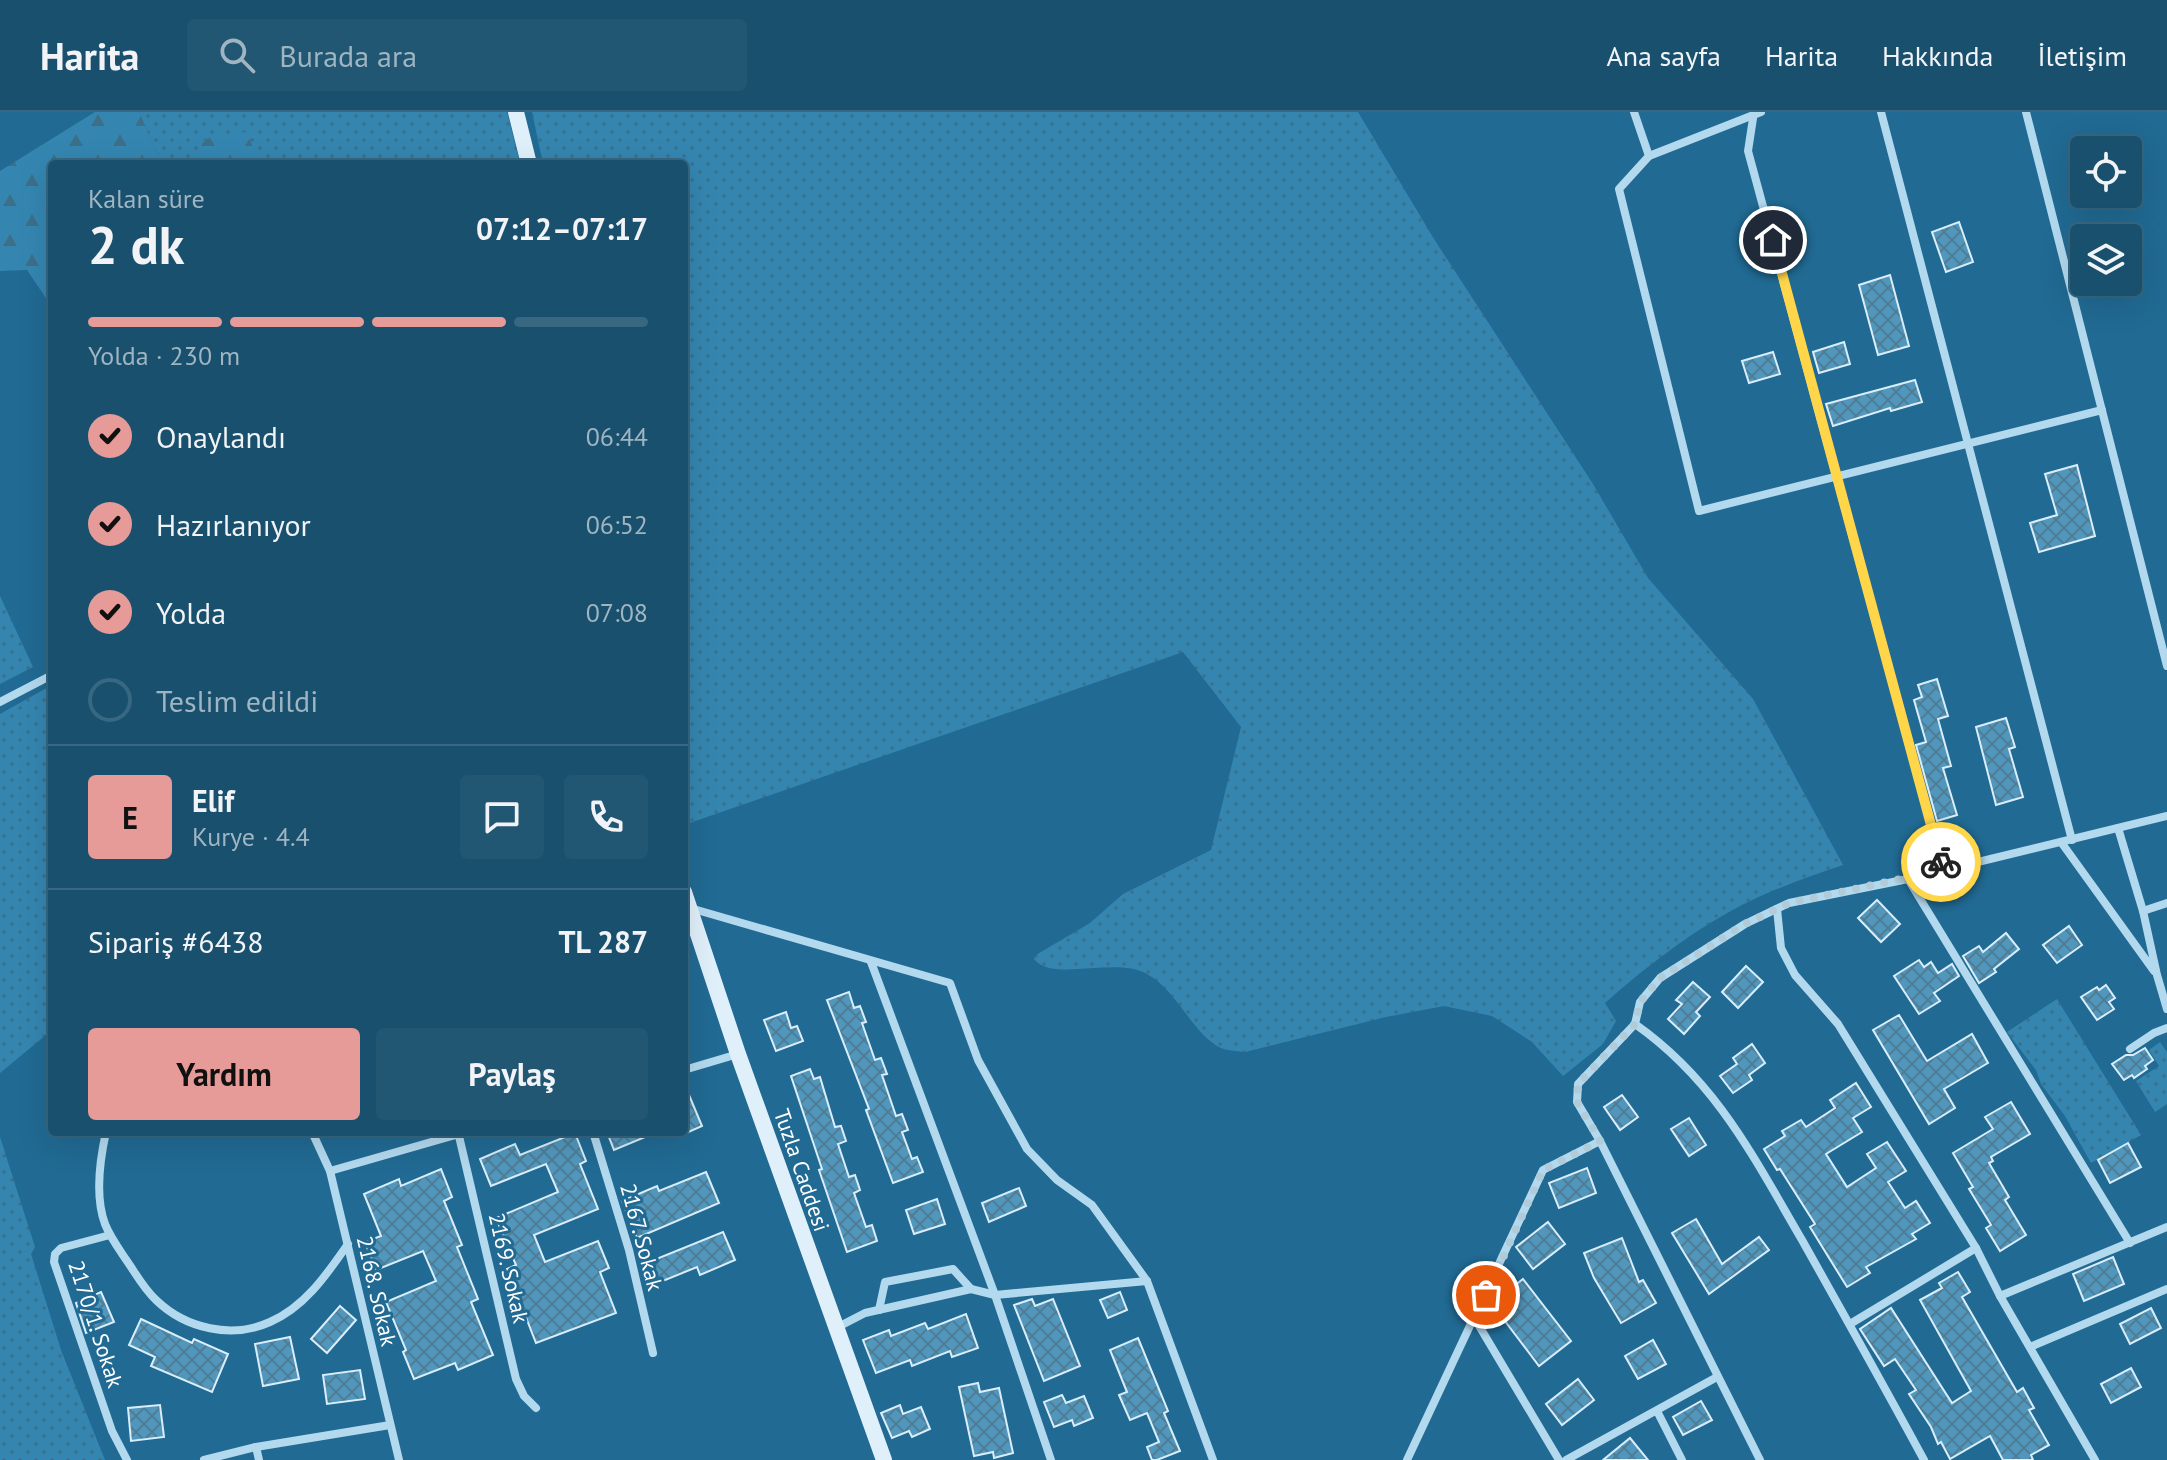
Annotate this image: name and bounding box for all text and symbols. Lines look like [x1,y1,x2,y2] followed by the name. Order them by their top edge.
[187,19,747,91] search box
[40,31,139,80] text: Harita
[215,33,259,77] icon: search
[279,36,417,75] text: Burada ara
[1606,37,1721,74] text: Ana sayfa
[1765,37,1838,74] text: Harita
[1882,37,1993,74] text: Hakkında
[2037,37,2127,74] text: İletişim
[2070,136,2142,296] map controls
[2070,136,2142,208] button: locate
[88,182,205,215] text: Kalan süre
[1739,206,1807,274] pin
[476,209,648,248] text: 07:12–07:17
[88,211,184,278] text: 2 dk
[1751,218,1795,262] icon: home
[2070,224,2142,296] button: layers
[88,339,240,372] text: Yolda · 230 m
[88,414,132,458] icon: check
[156,417,286,456] text: Onaylandı
[586,420,648,453] text: 06:44
[88,502,132,546] icon: check
[156,505,311,544] text: Hazırlanıyor
[586,508,648,541] text: 06:52
[88,590,132,634] icon: check
[156,593,226,632] text: Yolda
[586,596,648,629] text: 07:08
[156,681,318,720] text: Teslim edildi
[460,775,544,859] button: chat
[564,775,648,859] button: phone
[192,781,234,820] text: Elif
[122,798,138,837] text: E
[192,820,310,853] text: Kurye · 4.4
[1901,822,1981,902] courier
[1919,840,1963,884] icon: bike
[88,922,264,961] text: Sipariş #6438
[558,922,648,961] text: TL 287
[88,1028,360,1120] button: Yardım
[376,1028,648,1120] button: Paylaş
[768,1105,836,1235] street label: Tuzla Caddesi
[614,1180,670,1294] street label: 2167. Sokak
[483,1210,535,1326] street label: 2169. Sokak
[351,1233,403,1349] street label: 2168. Sokak
[62,1257,130,1392] street label: 2170/1. Sokak
[1452,1261,1520,1329] pin
[1464,1273,1508,1317] icon: bag

